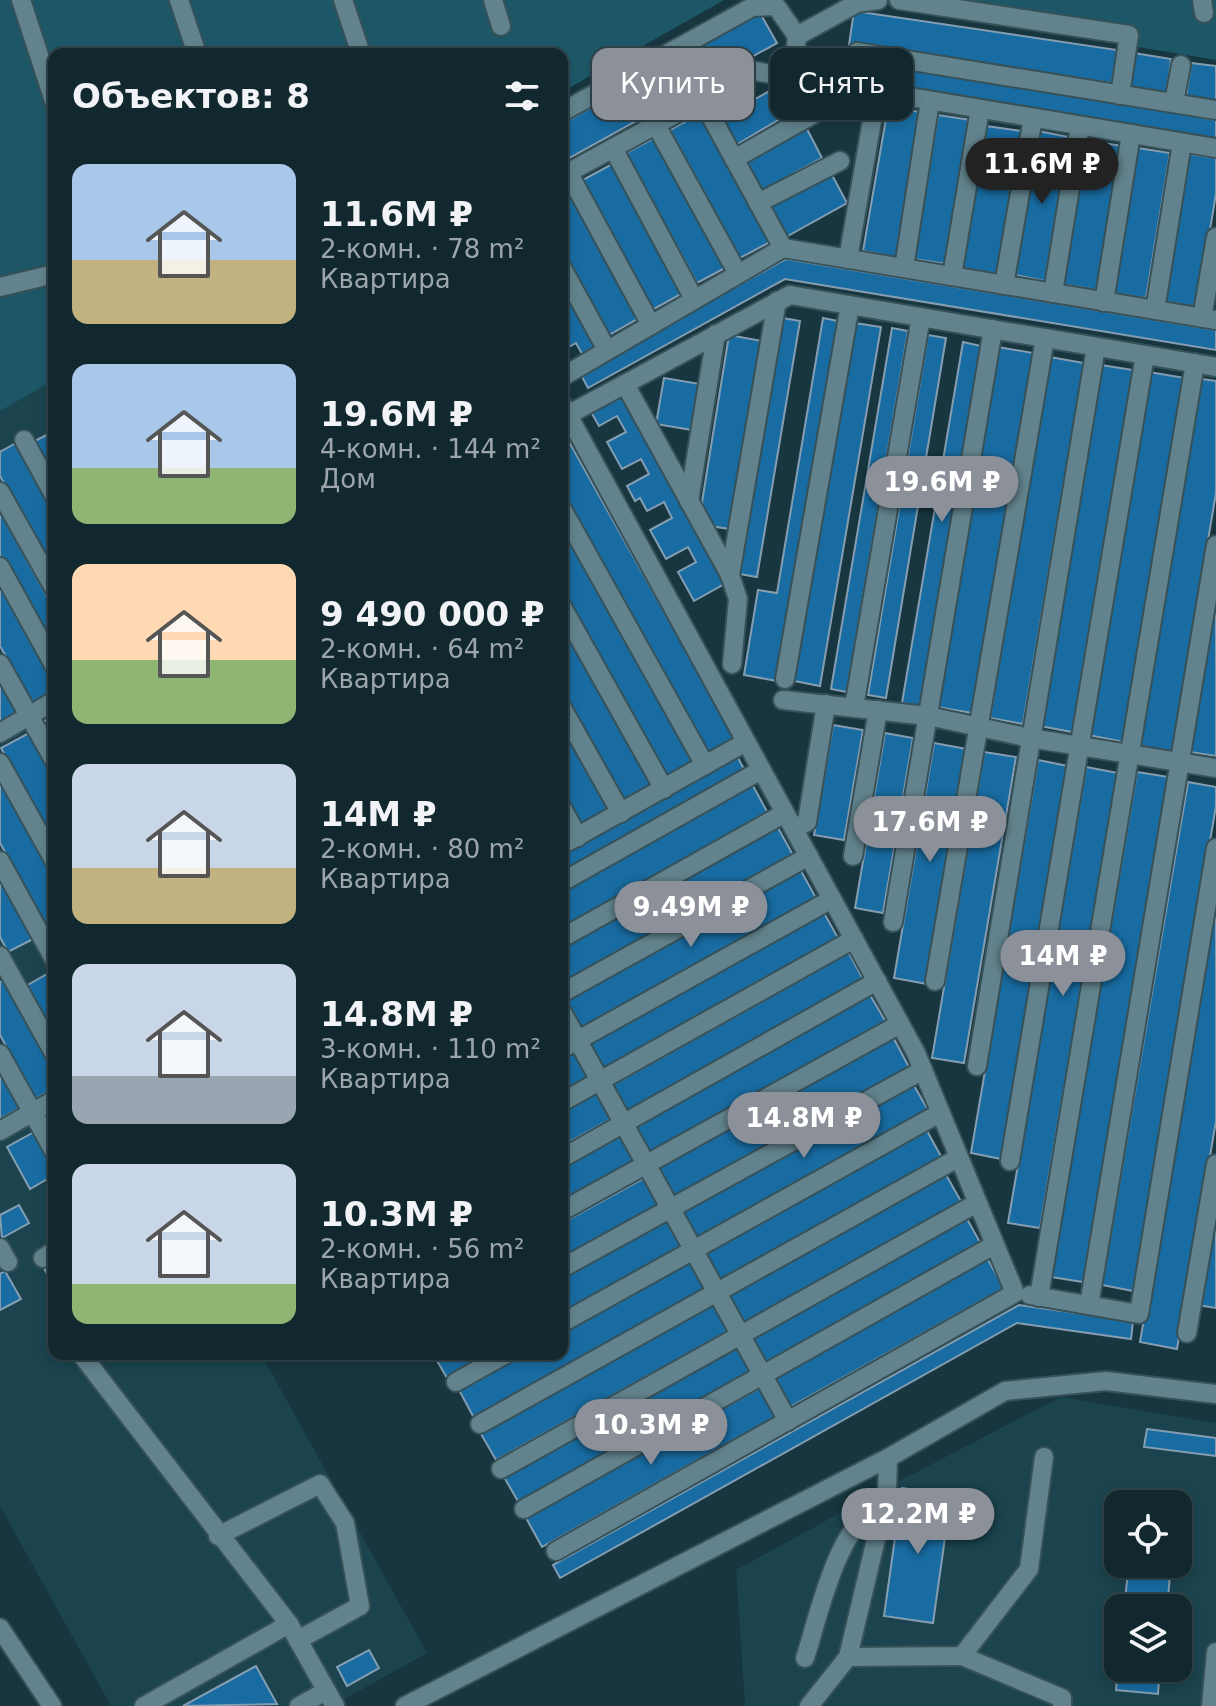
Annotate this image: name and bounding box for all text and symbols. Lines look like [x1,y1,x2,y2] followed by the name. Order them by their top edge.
[592,48,754,120] chip: Купить
[770,48,913,120] chip: Снять
[500,74,544,118] icon: filters
[72,76,310,116] text: Объектов: 8
[968,138,1116,206] pin: 11.6M ₽
[983,149,1101,179] text: 11.6M ₽
[320,194,473,234] text: 11.6M ₽
[136,196,232,292] icon: home
[320,234,524,264] text: 2-комн. · 78 m²
[320,264,451,294] text: Квартира
[320,394,473,434] text: 19.6M ₽
[136,396,232,492] icon: home
[320,434,541,464] text: 4-комн. · 144 m²
[868,456,1016,524] pin: 19.6M ₽
[320,464,376,494] text: Дом
[883,467,1001,497] text: 19.6M ₽
[320,594,545,634] text: 9 490 000 ₽
[136,596,232,692] icon: home
[320,634,524,664] text: 2-комн. · 64 m²
[320,664,451,694] text: Квартира
[320,794,437,834] text: 14M ₽
[136,796,232,892] icon: home
[856,796,1004,864] pin: 17.6M ₽
[871,807,989,837] text: 17.6M ₽
[320,834,524,864] text: 2-комн. · 80 m²
[320,864,451,894] text: Квартира
[617,881,765,949] pin: 9.49M ₽
[632,892,750,922] text: 9.49M ₽
[1007,930,1119,998] pin: 14M ₽
[1018,941,1108,971] text: 14M ₽
[320,994,473,1034] text: 14.8M ₽
[136,996,232,1092] icon: home
[320,1034,541,1064] text: 3-комн. · 110 m²
[320,1064,451,1094] text: Квартира
[730,1092,878,1160] pin: 14.8M ₽
[745,1103,863,1133] text: 14.8M ₽
[320,1194,473,1234] text: 10.3M ₽
[136,1196,232,1292] icon: home
[320,1234,524,1264] text: 2-комн. · 56 m²
[320,1264,451,1294] text: Квартира
[577,1399,725,1467] pin: 10.3M ₽
[592,1410,710,1440] text: 10.3M ₽
[844,1488,992,1556] pin: 12.2M ₽
[1104,1490,1192,1682] map controls
[1104,1490,1192,1578] button: locate
[859,1499,977,1529] text: 12.2M ₽
[1104,1594,1192,1682] button: layers

